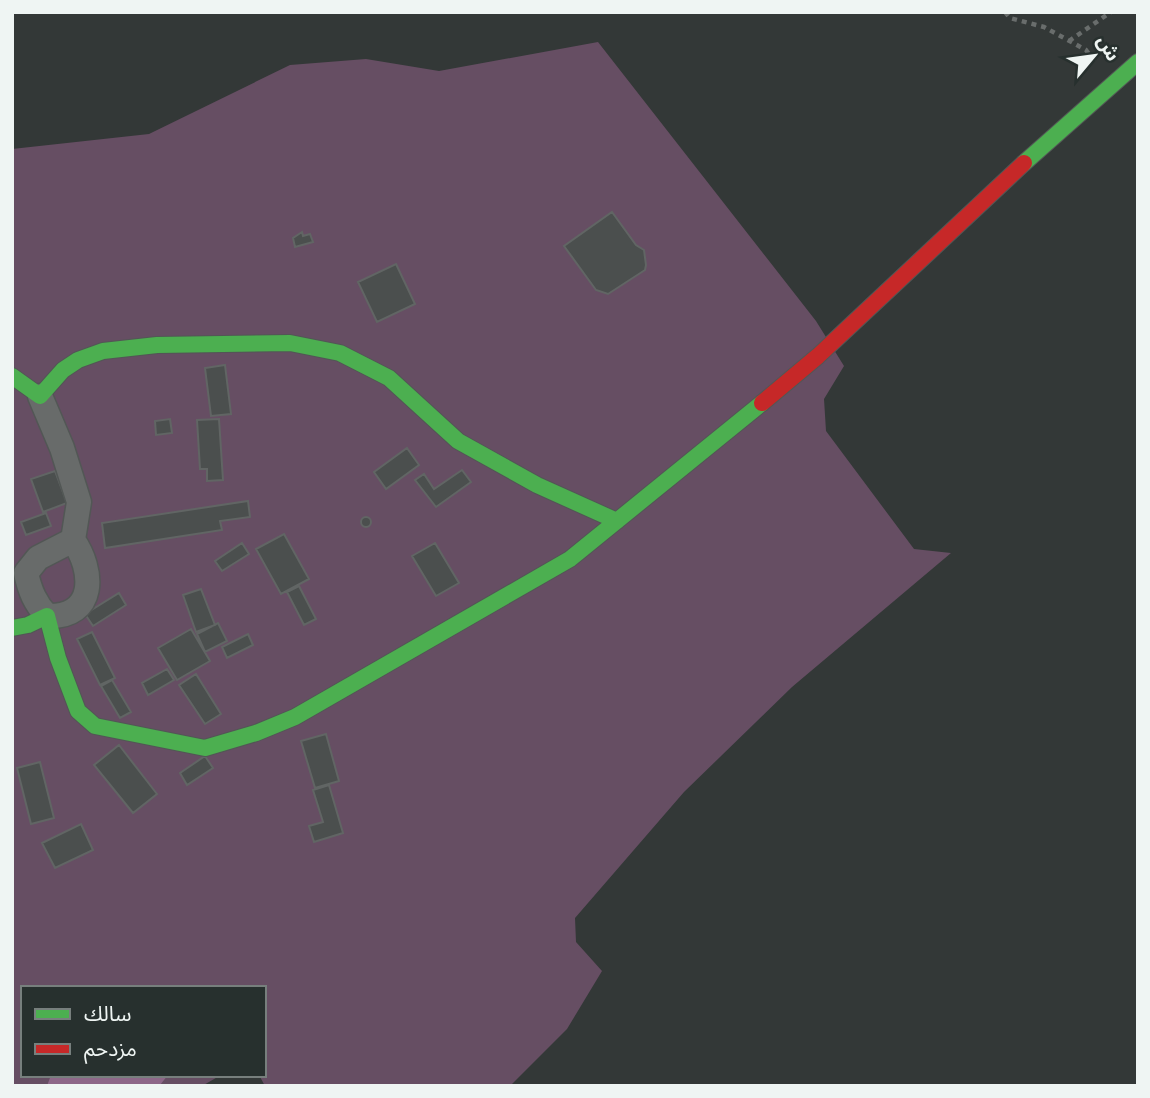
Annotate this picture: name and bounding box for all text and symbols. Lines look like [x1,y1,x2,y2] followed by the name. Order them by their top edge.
[1059,21,1129,91] north arrow
[1092,31,1126,65] text: ش
[21,986,266,1077] legend
[84,999,131,1027] text: سالك
[84,1034,137,1064] text: مزدحم

